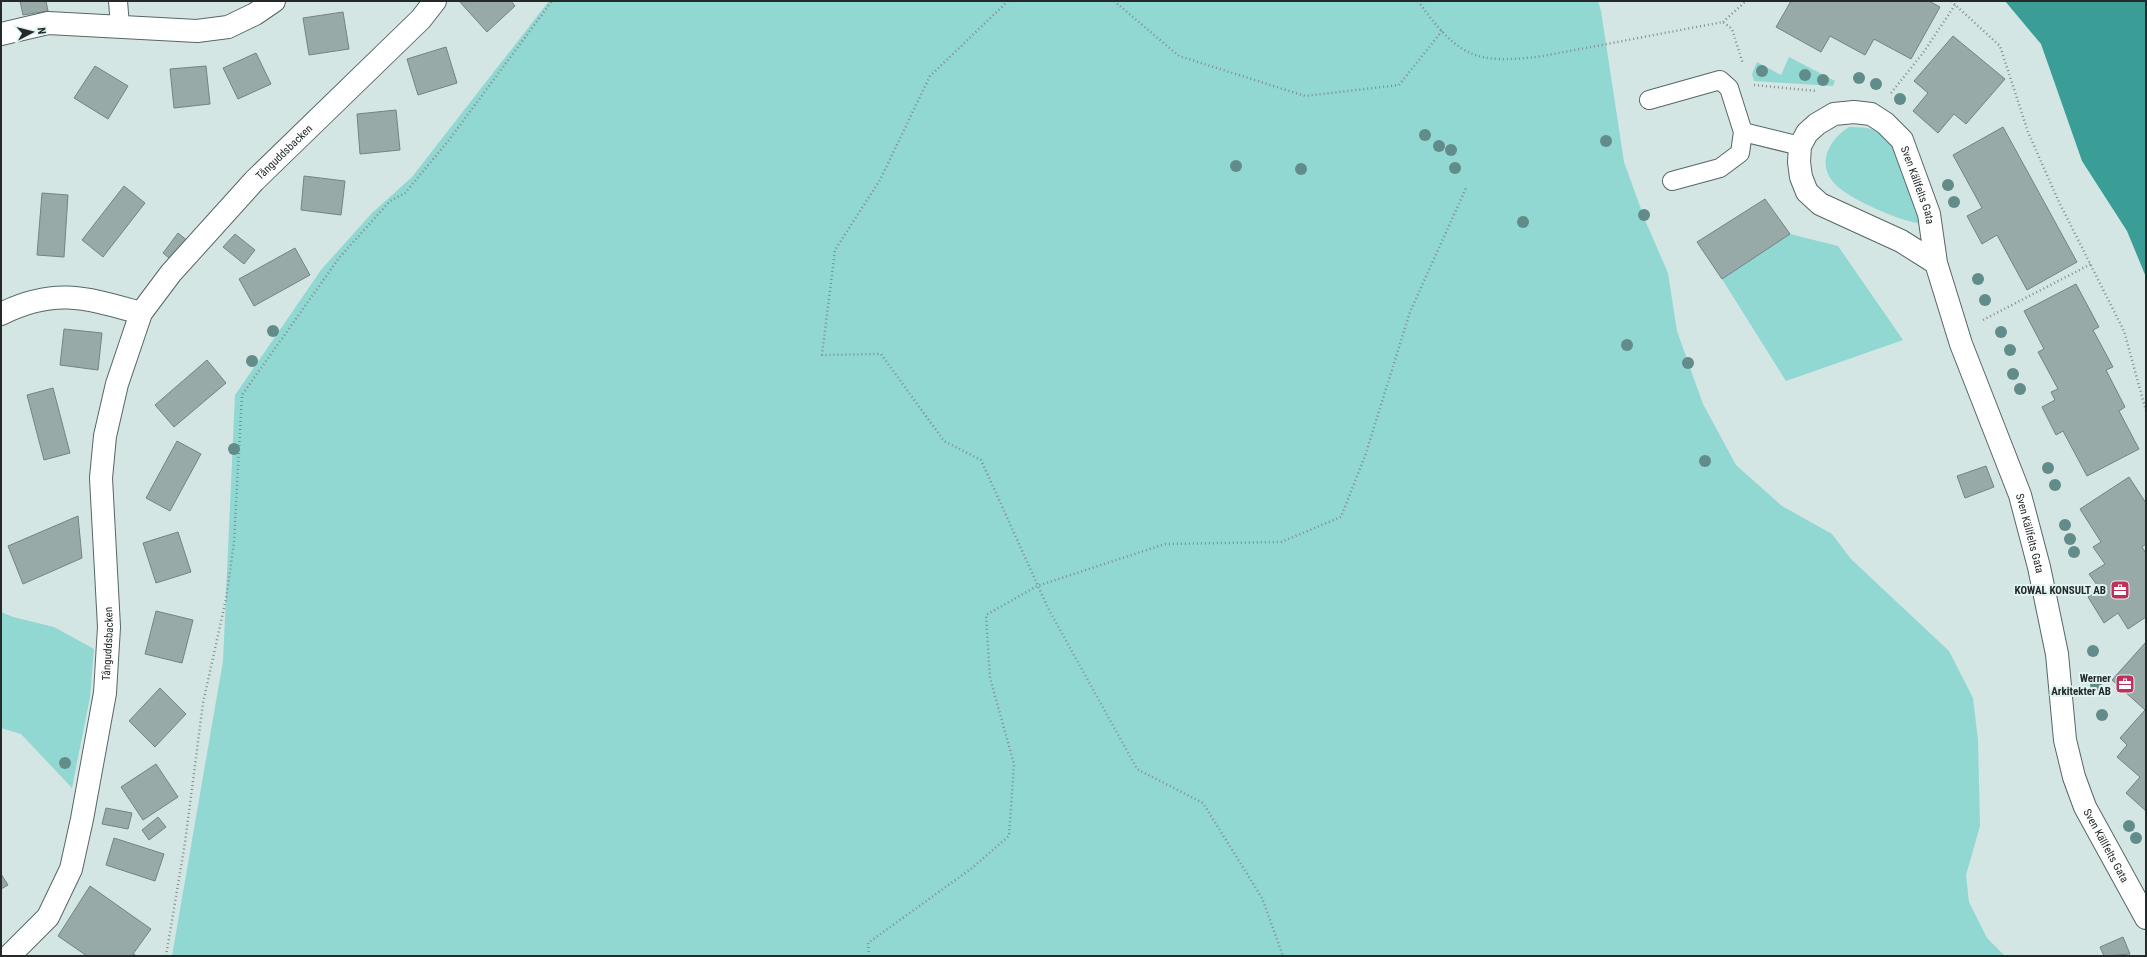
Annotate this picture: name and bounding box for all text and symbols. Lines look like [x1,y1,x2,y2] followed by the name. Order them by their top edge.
[12,12,52,52] north arrow
[35,27,48,35] text: N
[253,122,315,182] street label: Tånguddsbacken
[1898,144,1937,225] street label: Sven Källfelts Gata
[2013,492,2047,574] street label: Sven Källfelts Gata
[2109,579,2131,601] office icon: KOWAL KONSULT AB
[2014,584,2106,597] place label: KOWAL KONSULT AB
[99,607,116,681] street label: Tånguddsbacken
[2051,672,2111,698] place label: Werner Arkitekter AB
[2114,673,2136,695] office icon: Werner Arkitekter AB
[2081,806,2132,884] street label: Sven Källfelts Gata

